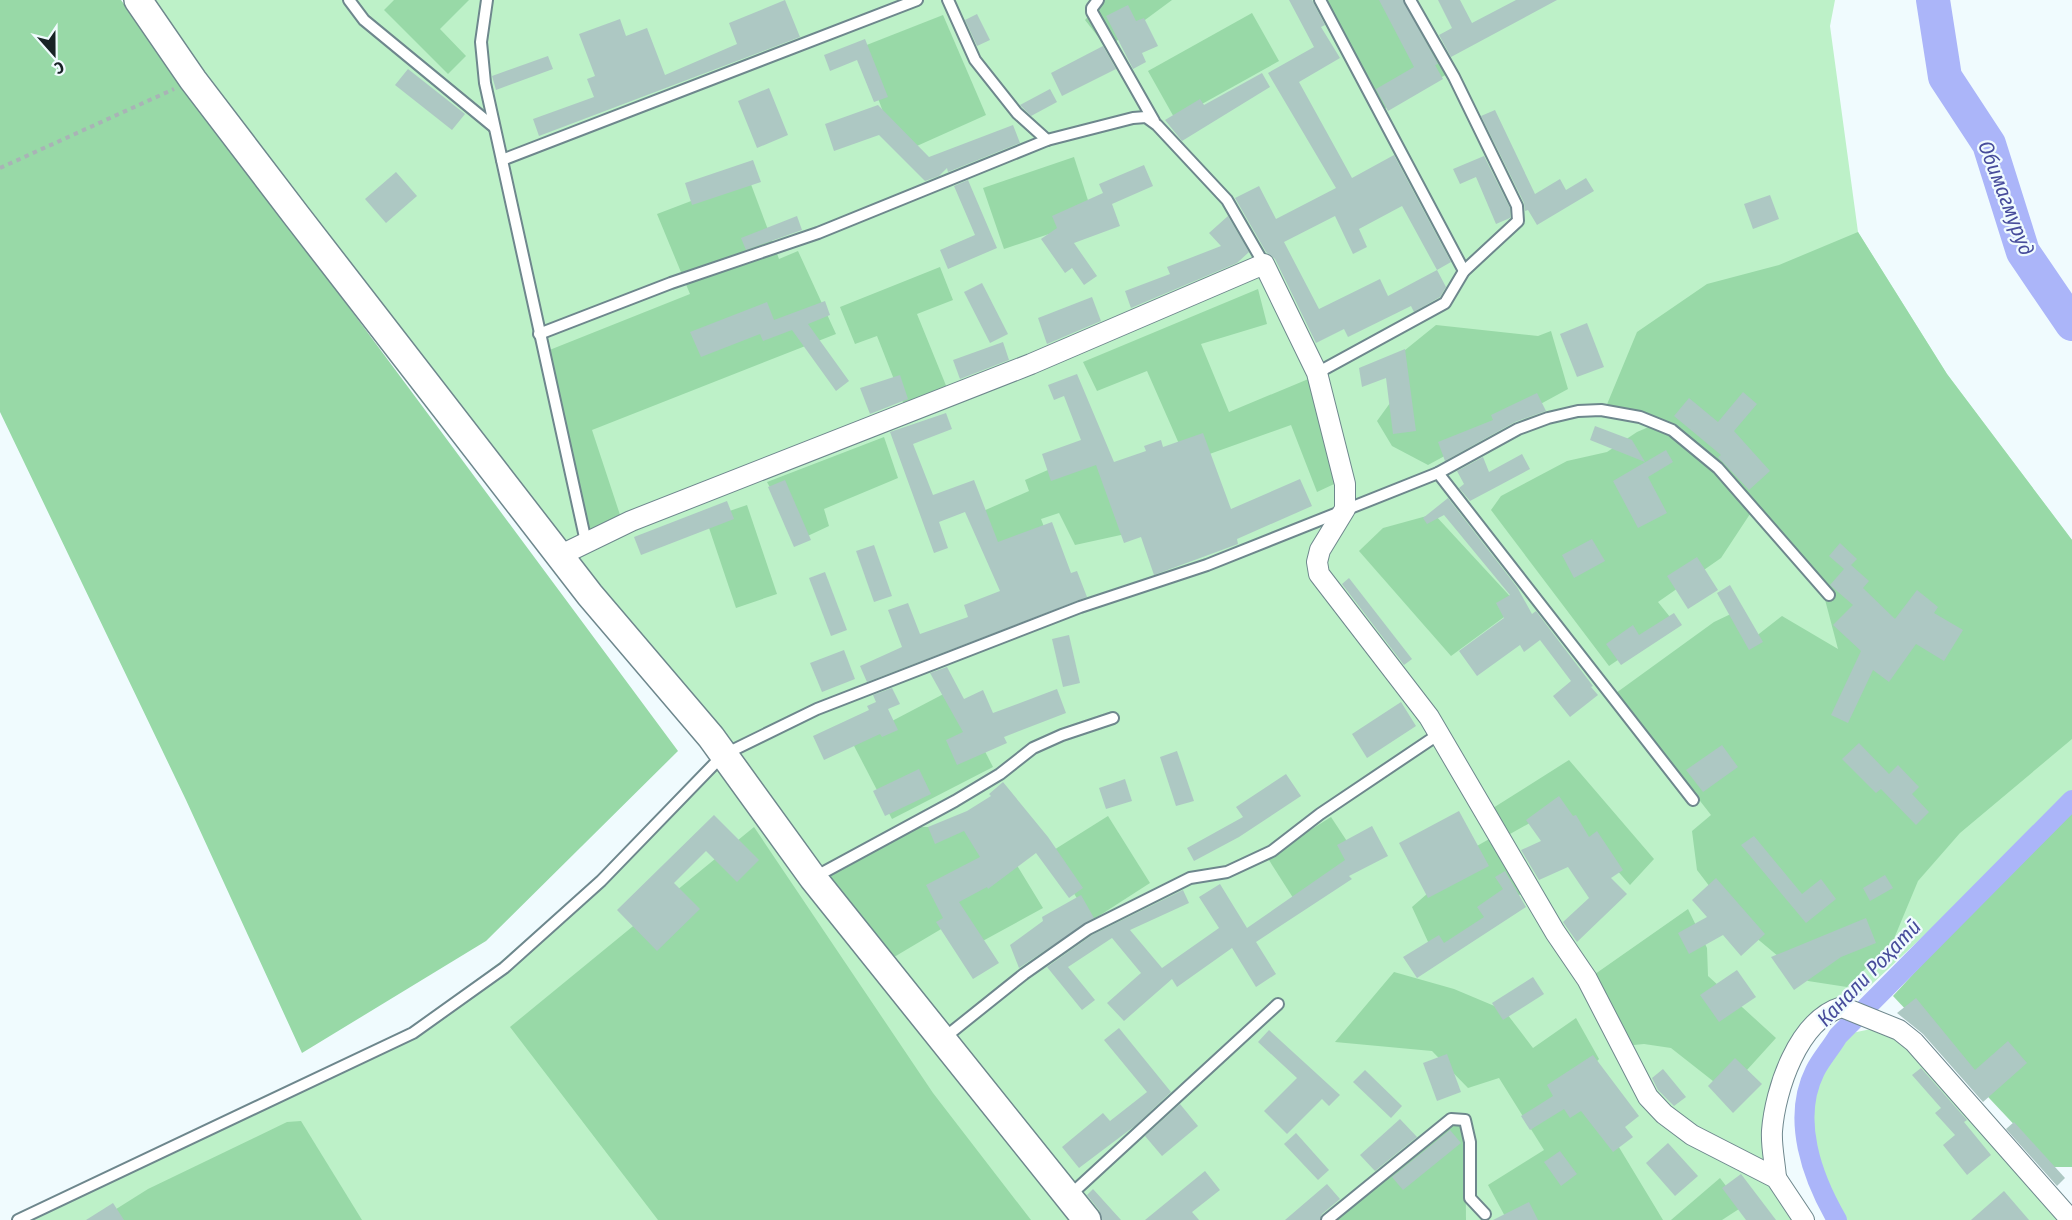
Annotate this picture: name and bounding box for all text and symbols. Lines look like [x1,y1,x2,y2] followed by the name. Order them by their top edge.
[24,24,84,84] north arrow
[51,57,67,78] text: С
[1972,137,2040,259] water label: Обимагмуруд
[1811,914,1927,1032] water label: Канали Роҳатӣ

